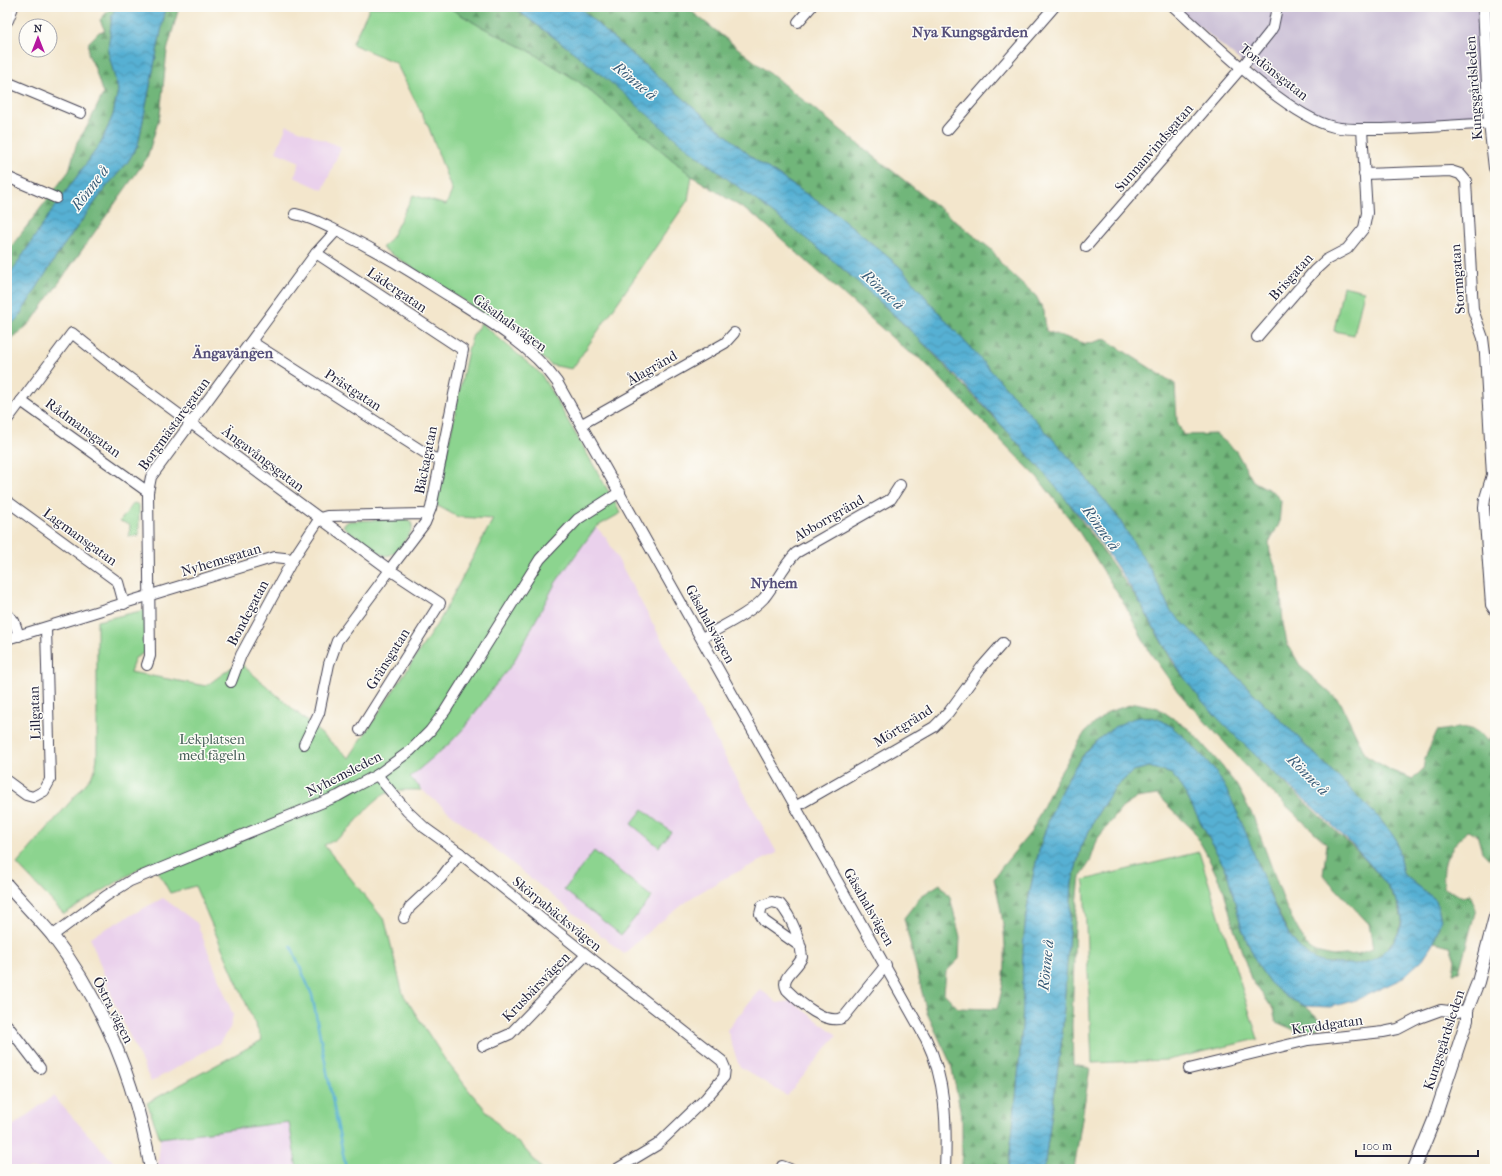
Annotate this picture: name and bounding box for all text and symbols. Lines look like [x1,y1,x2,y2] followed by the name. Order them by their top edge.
[18,18,58,58] north arrow
[34,22,43,35] text: N
[912,23,1028,41] district label: Nya Kungsgården
[1462,35,1486,141] street label: Kungsgårdsleden
[1236,40,1312,104] street label: Tordönsgatan
[609,57,661,104] water label: Rönne å
[1111,100,1197,196] street label: Sunnanvindsgatan
[67,162,113,215] water label: Rönne å
[1447,243,1469,315] street label: Stormgatan
[1265,250,1317,304] street label: Brisgatan
[364,264,430,316] street label: Lädergatan
[857,266,908,314] water label: Rönne å
[470,290,550,356] street label: Gåsahalsvägen
[192,344,273,362] district label: Ängavången
[623,346,680,390] street label: Ålagränd
[321,365,385,415] street label: Prästgatan
[135,374,213,474] street label: Borgmästaregatan
[42,395,124,461] street label: Rådmansgatan
[218,422,307,495] street label: Ängavångsgatan
[411,425,441,495] street label: Bäckagatan
[790,491,867,545] street label: Abborrgränd
[1078,501,1123,554] water label: Rönne å
[40,504,120,570] street label: Lagmansgatan
[179,540,263,580] street label: Nyhemsgatan
[750,574,798,592] district label: Nyhem
[224,577,272,649] street label: Bondegatan
[681,582,739,666] street label: Gåsahalsvägen
[362,625,414,693] street label: Gränsgatan
[26,686,44,740] street label: Lillgatan
[870,701,936,751] street label: Mörtgränd
[179,731,245,764] park label: Lekplatsen med fågeln
[303,748,385,800] street label: Nyhemsleden
[1283,750,1333,800] water label: Rönne å
[840,865,898,949] street label: Gåsahalsvägen
[509,873,605,955] street label: Skörpabäcksvägen
[1034,938,1058,992] water label: Rönne å
[499,949,573,1025] street label: Krusbärsvägen
[89,973,138,1046] street label: Östra vägen
[1420,988,1468,1092] street label: Kungsgårdsleden
[1290,1012,1364,1038] street label: Kryddgatan
[1356,1132,1478,1158] scale bar
[1362,1139,1392,1153] text: 100 m

